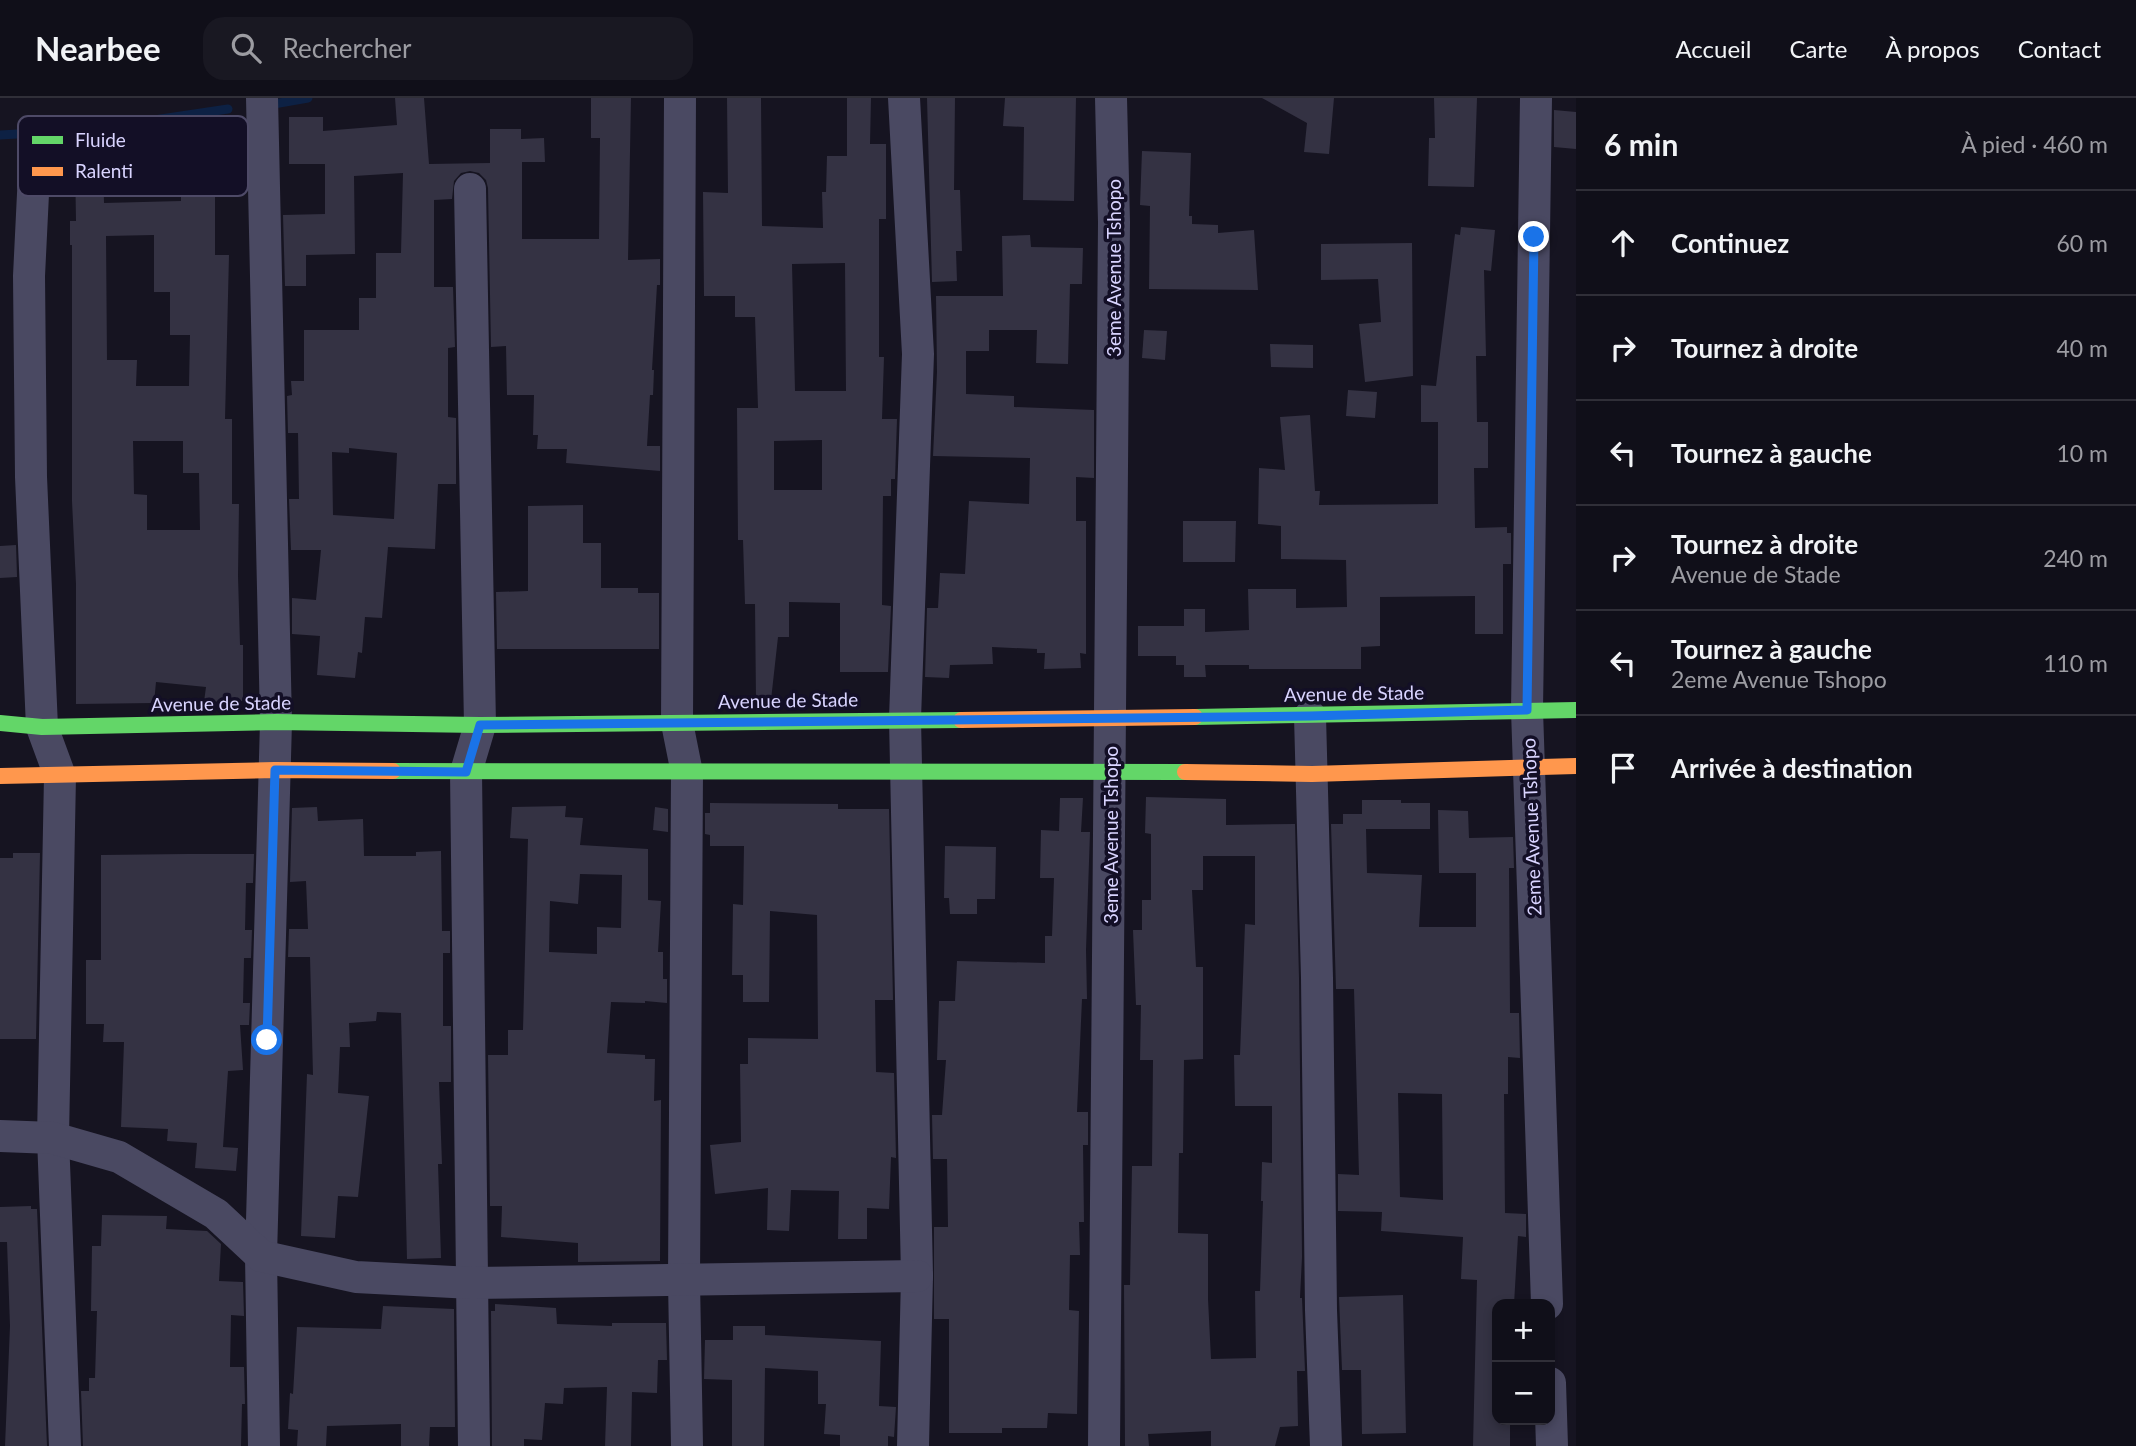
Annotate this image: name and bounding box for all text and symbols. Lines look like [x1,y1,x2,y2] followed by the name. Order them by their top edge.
[203,17,693,80] search box
[35,28,161,68] text: Nearbee
[227,29,265,67] icon: search
[283,32,411,64] text: Rechercher
[1675,34,1751,63] text: Accueil
[1789,34,1847,63] text: Carte
[1885,34,1980,63] text: À propos
[2018,34,2101,63] text: Contact
[18,116,248,196] legend
[1604,126,1678,162] text: 6 min
[75,128,126,151] text: Fluide
[1961,130,2108,158] text: À pied · 460 m
[75,159,133,182] text: Ralenti
[1102,179,1125,357] street label: 3eme Avenue Tshopo
[1518,221,1549,252] route end
[1604,224,1642,262] icon: ahead
[1671,227,1789,259] text: Continuez
[2057,229,2108,257] text: 60 m
[1604,329,1642,367] icon: right
[1671,332,1858,364] text: Tournez à droite
[2057,334,2108,362] text: 40 m
[1604,434,1642,472] icon: left
[1671,437,1872,469] text: Tournez à gauche
[2057,439,2108,467] text: 10 m
[1671,528,1858,560] text: Tournez à droite
[1604,539,1642,577] icon: right
[2043,544,2108,572] text: 240 m
[1671,560,1841,588] text: Avenue de Stade
[1671,633,1872,665] text: Tournez à gauche
[1604,644,1642,682] icon: left
[2043,649,2108,677] text: 110 m
[1671,665,1887,693] text: 2eme Avenue Tshopo
[1284,680,1424,706] street label: Avenue de Stade
[718,687,858,713] street label: Avenue de Stade
[151,690,291,716] street label: Avenue de Stade
[1516,738,1546,916] street label: 2eme Avenue Tshopo
[1099,746,1122,924] street label: 3eme Avenue Tshopo
[1604,749,1642,787] icon: arrive
[1671,752,1913,784] text: Arrivée à destination
[251,1024,282,1055] route start
[1492,1299,1555,1425] map controls
[1492,1299,1555,1362] button: +
[1492,1362,1555,1425] button: −

